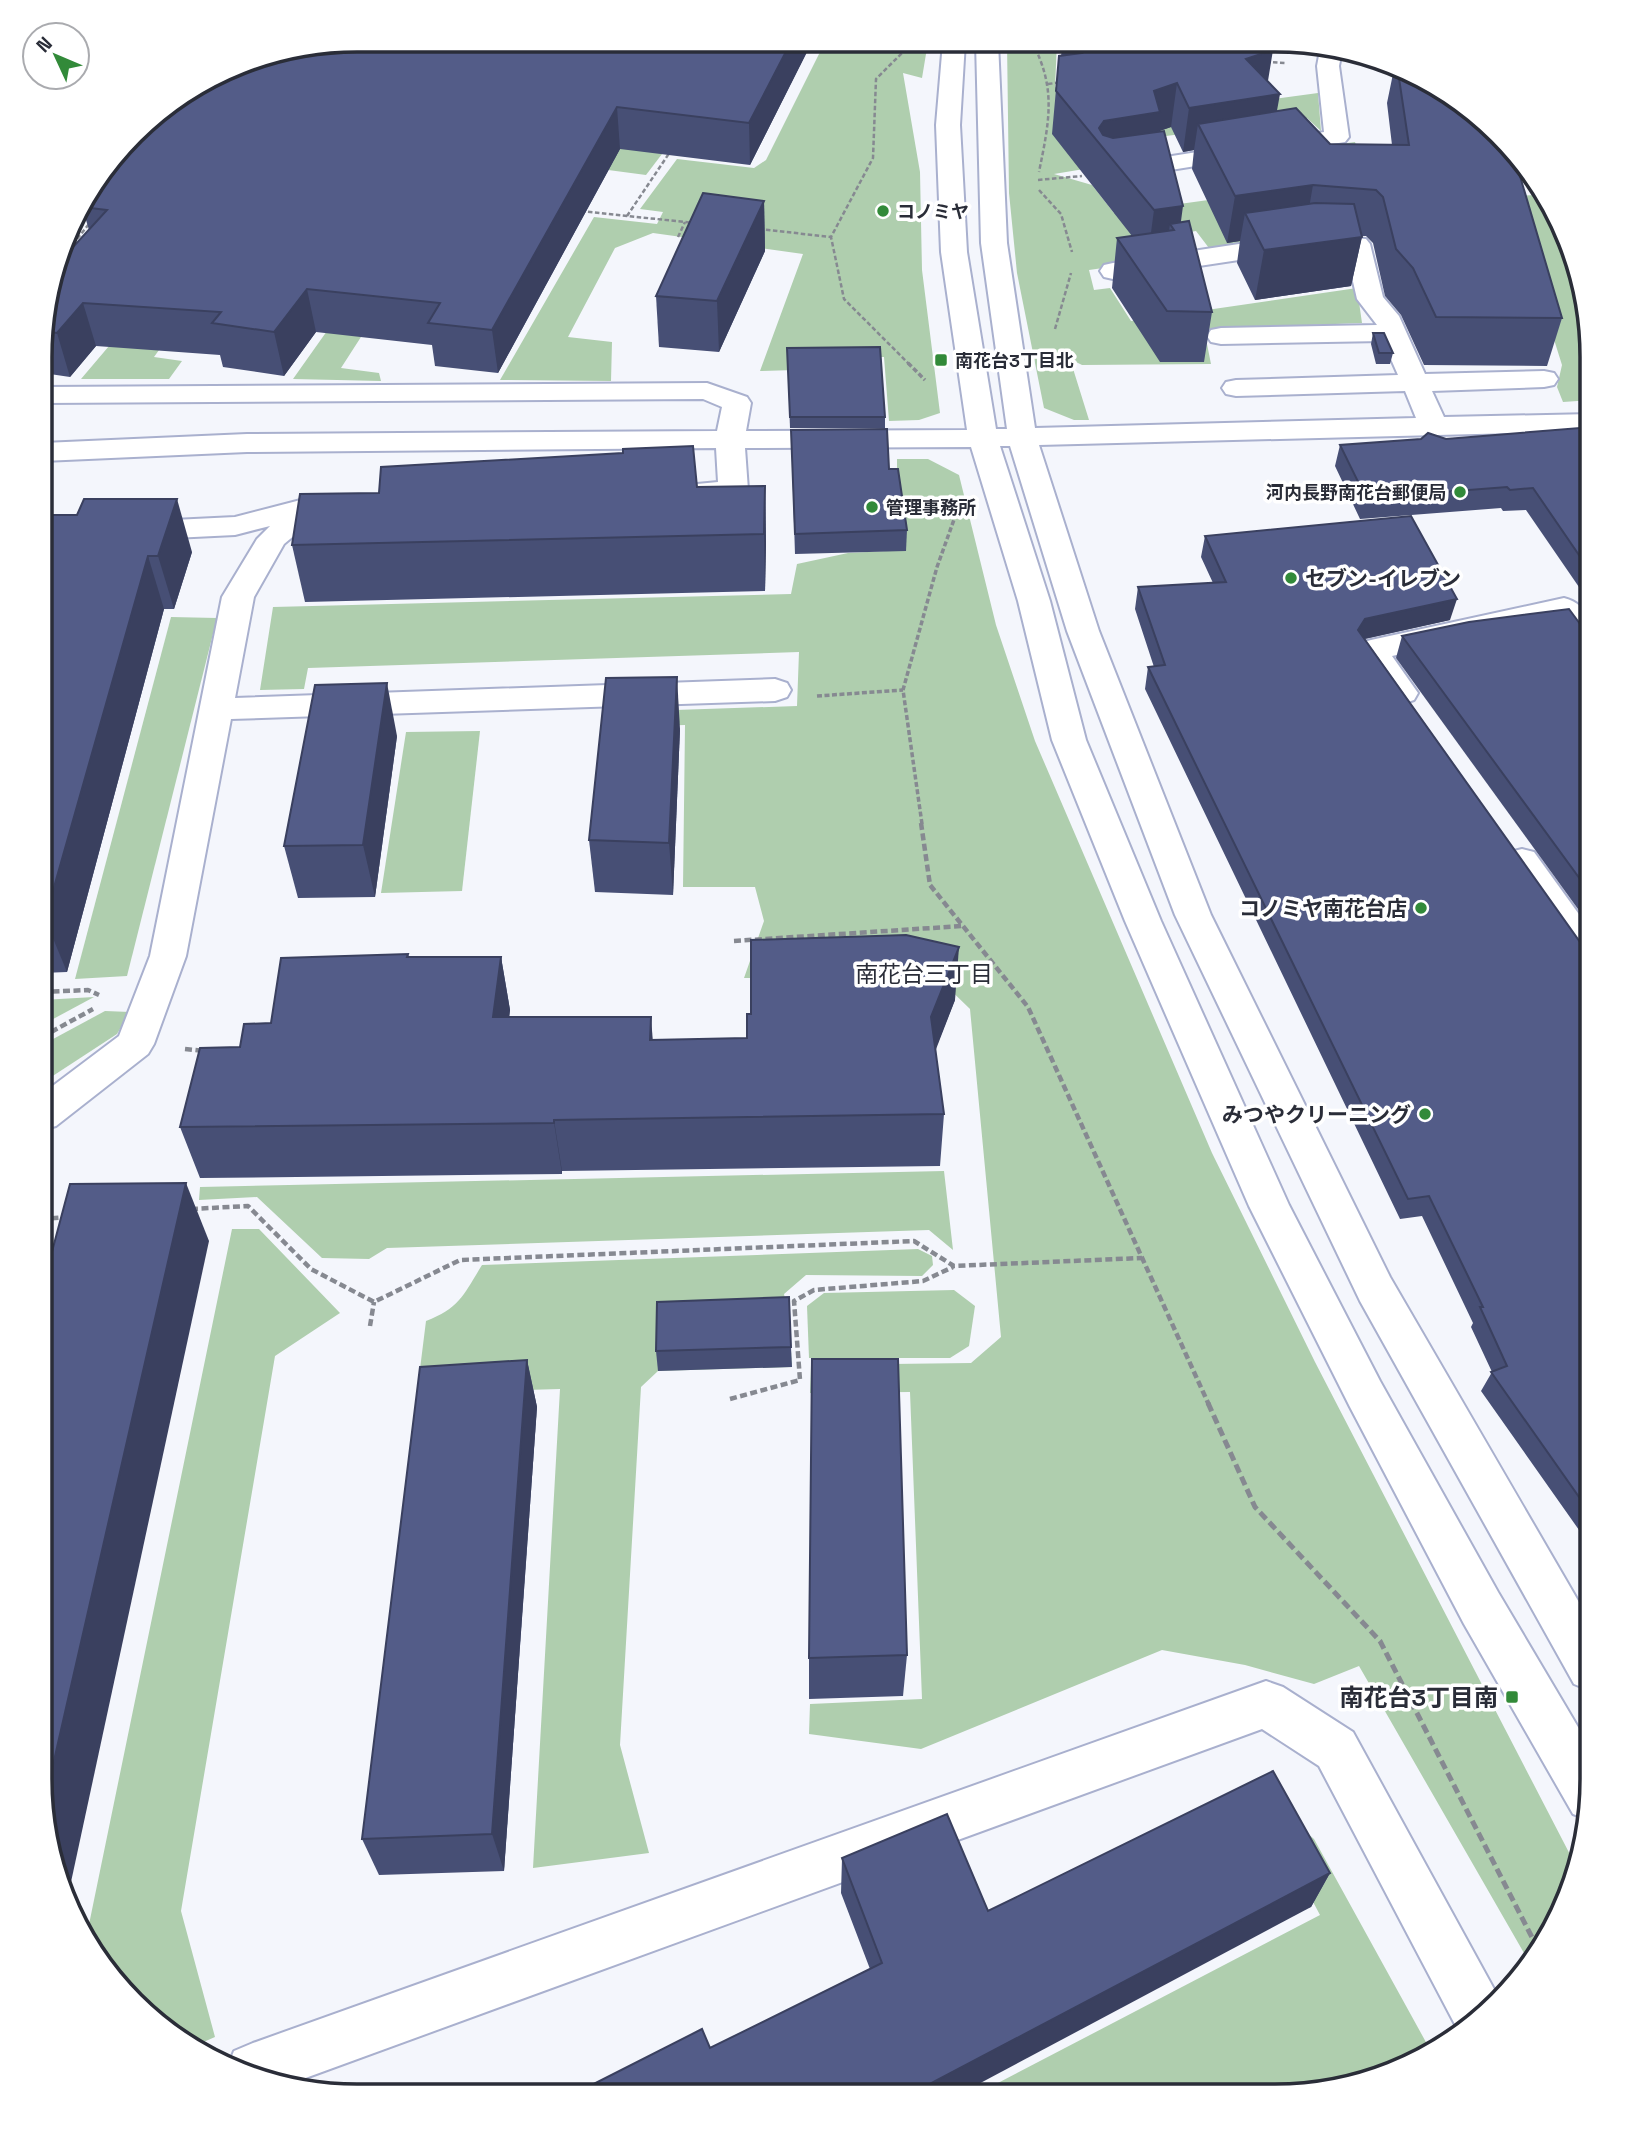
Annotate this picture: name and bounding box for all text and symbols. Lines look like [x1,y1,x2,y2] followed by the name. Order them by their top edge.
[21,21,91,91] north arrow
[31,31,58,58] text: N
[897,200,969,223] place label: コノミヤ
[875,203,891,219] marker: コノミヤ
[955,349,1074,372] place label: 南花台3丁目北
[933,352,949,368] marker: 南花台3丁目北
[1266,481,1446,504] place label: 河内長野南花台郵便局
[1452,484,1468,500] marker: 河内長野南花台郵便局
[886,496,976,519] place label: 管理事務所
[864,499,880,515] marker: 管理事務所
[1305,565,1461,592] place label: セブン-イレブン
[1283,570,1299,586] marker: セブン-イレブン
[1239,895,1407,922] place label: コノミヤ南花台店
[1413,900,1429,916] marker: コノミヤ南花台店
[855,959,993,989] district label: 南花台三丁目
[1222,1101,1411,1128] place label: みつやクリーニング
[1417,1106,1433,1122] marker: みつやクリーニング
[1339,1682,1498,1713] place label: 南花台3丁目南
[1504,1689,1520,1705] marker: 南花台3丁目南

